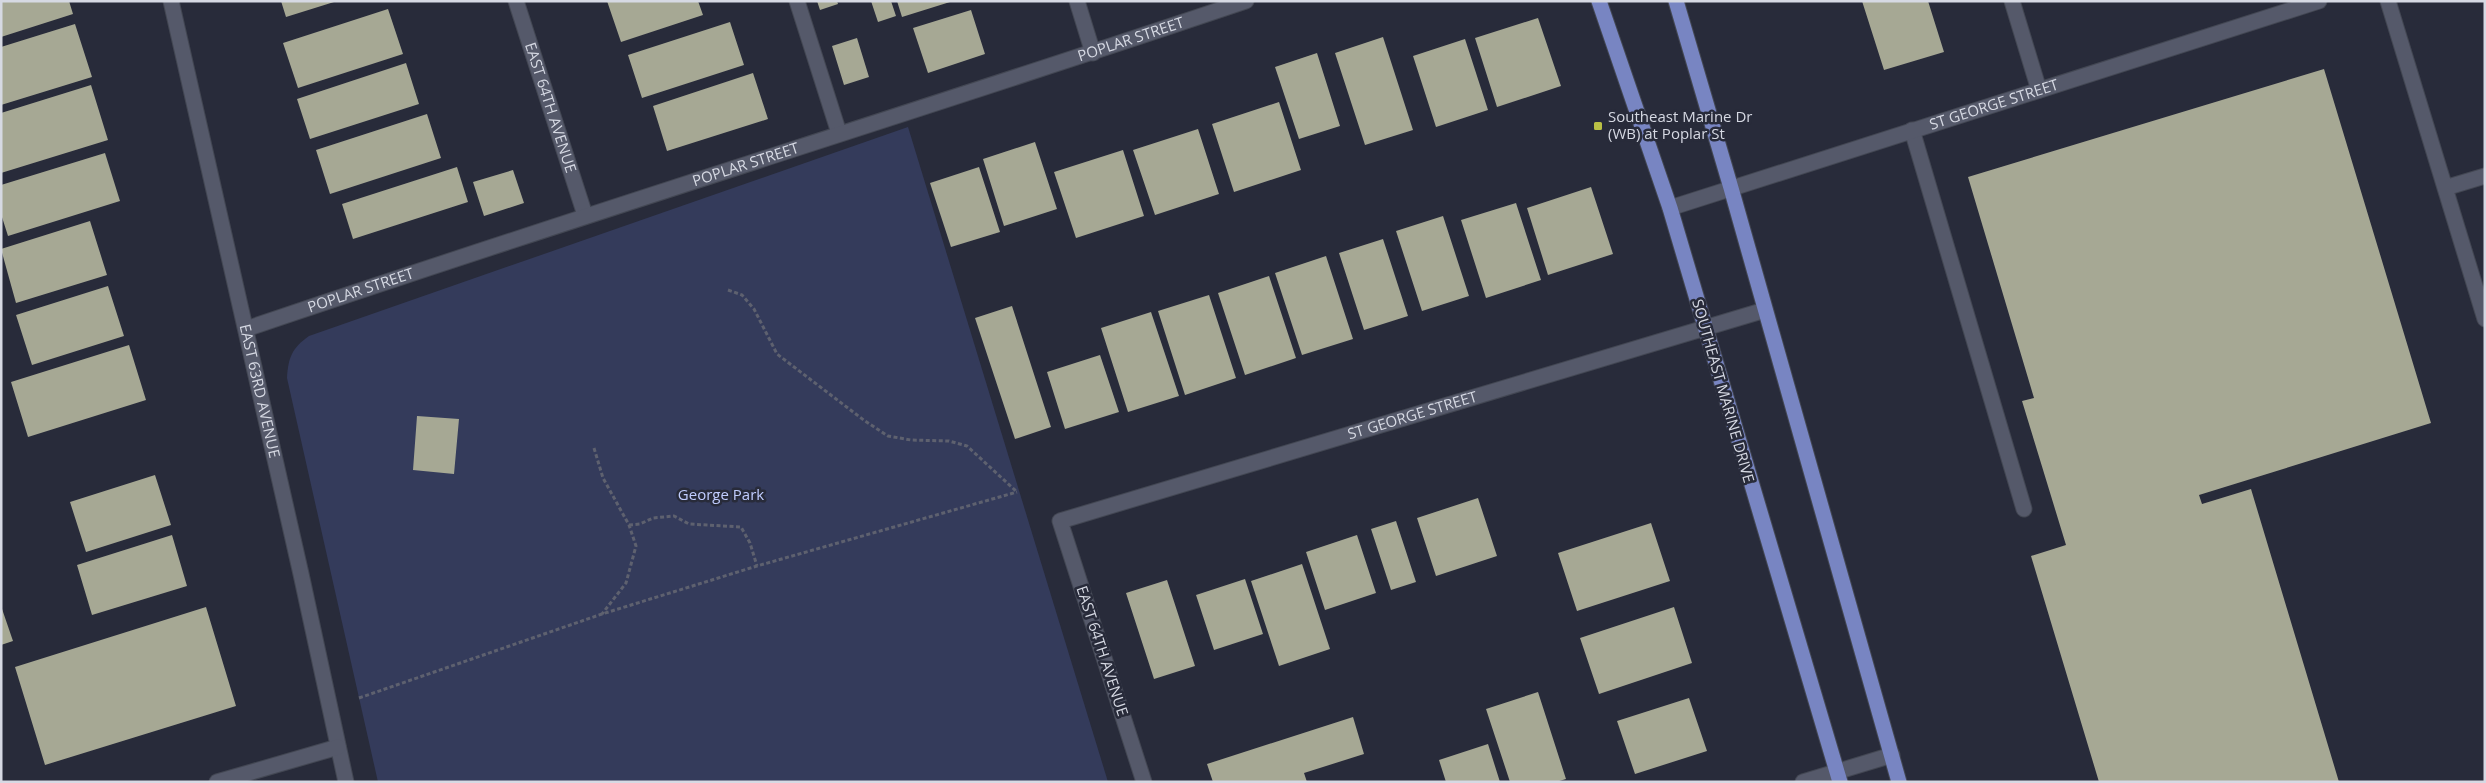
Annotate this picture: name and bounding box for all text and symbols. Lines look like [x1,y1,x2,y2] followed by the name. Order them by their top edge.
[1075,11,1187,65] street label: POPLAR STREET
[521,39,582,175] street label: EAST 64TH AVENUE
[1927,74,2061,134] street label: ST GEORGE STREET
[1608,106,1752,143] place label: Southeast Marine Dr (WB) at Poplar St
[1592,120,1604,132] marker: Southeast Marine Dr (WB) at Poplar St
[689,137,802,190] street label: POPLAR STREET
[305,262,417,317] street label: POPLAR STREET
[1688,297,1760,485] street label: SOUTHEAST MARINE DRIVE
[236,322,285,460] street label: EAST 63RD AVENUE
[1345,386,1480,443] street label: ST GEORGE STREET
[678,484,764,504] park label: George Park
[1072,583,1133,718] street label: EAST 64TH AVENUE

